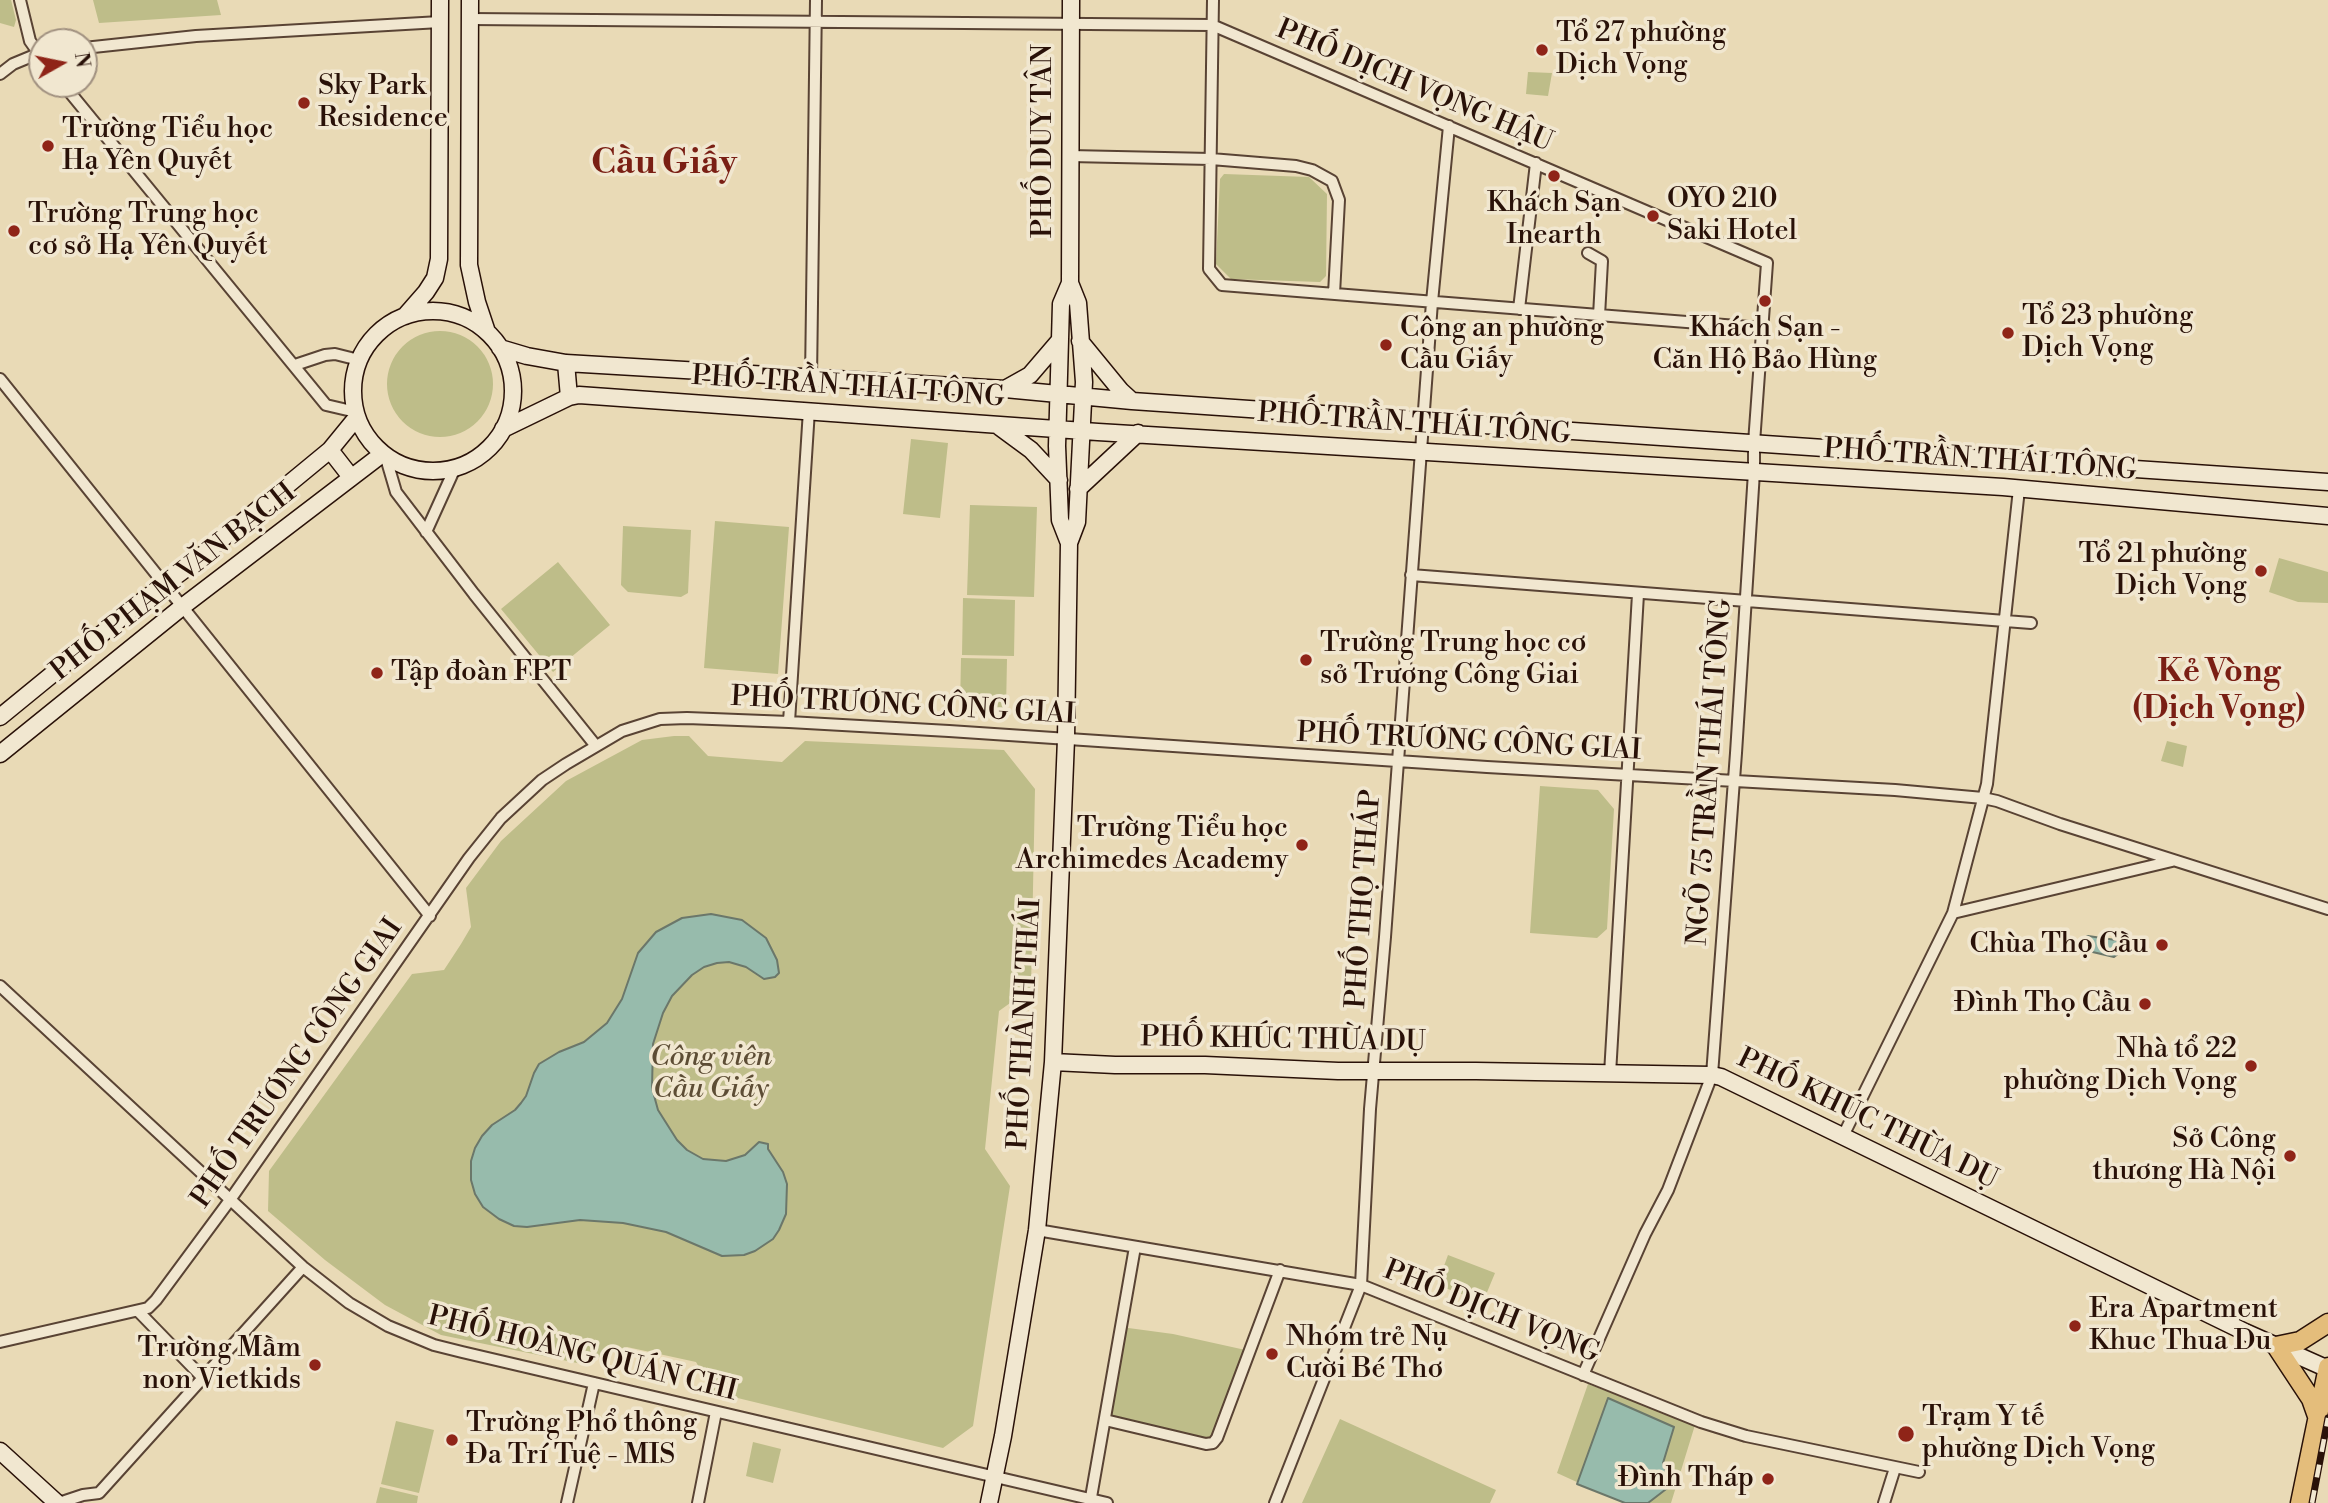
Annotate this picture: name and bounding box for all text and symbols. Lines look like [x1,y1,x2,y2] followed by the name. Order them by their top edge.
[1271,14,1557,160] street label: PHỐ DỊCH VỌNG HẬU
[1556,17,1726,83] place label: Tổ 27 phường Dịch Vọng
[28,28,98,98] north arrow
[1534,42,1550,58] marker: Tổ 27 phường Dịch Vọng
[1027,44,1061,238] street label: PHỐ DUY TÂN
[69,51,95,69] text: N
[318,70,448,136] place label: Sky Park Residence
[296,95,312,111] marker: Sky Park Residence
[62,113,273,179] place label: Trường Tiểu học Hạ Yên Quyết
[40,138,56,154] marker: Trường Tiểu học Hạ Yên Quyết
[591,144,737,186] district label: Cầu Giấy
[1546,168,1562,184] marker: Khách Sạn Inearth
[1667,183,1797,249] place label: OYO 210 Saki Hotel
[1487,187,1621,253] place label: Khách Sạn Inearth
[28,198,268,264] place label: Trường Trung học cơ sở Hạ Yên Quyết
[1645,208,1661,224] marker: OYO 210 Saki Hotel
[6,223,22,239] marker: Trường Trung học cơ sở Hạ Yên Quyết
[1757,293,1773,309] marker: Khách Sạn - Căn Hộ Bảo Hùng
[2022,300,2194,366] place label: Tổ 23 phường Dịch Vọng
[1400,312,1604,378] place label: Công an phường Cầu Giấy
[1653,312,1877,378] place label: Khách Sạn - Căn Hộ Bảo Hùng
[2000,325,2016,341] marker: Tổ 23 phường Dịch Vọng
[1378,337,1394,353] marker: Công an phường Cầu Giấy
[690,360,1006,416] street label: PHỐ TRẦN THÁI TÔNG
[1256,397,1572,453] street label: PHỐ TRẦN THÁI TÔNG
[1822,433,2138,489] street label: PHỐ TRẦN THÁI TÔNG
[45,477,303,689] street label: PHỐ PHẠM VĂN BẠCH
[2078,538,2247,604] place label: Tổ 21 phường Dịch Vọng
[2253,563,2269,579] marker: Tổ 21 phường Dịch Vọng
[1682,597,1740,947] street label: NGÕ 75 TRẦN THÁI TÔNG
[1320,627,1587,693] place label: Trường Trung học cơ sở Trương Công Giai
[1298,652,1314,668] marker: Trường Trung học cơ sở Trương Công Giai
[2133,654,2305,729] district label: Kẻ Vòng (Dịch Vọng)
[391,656,571,690] place label: Tập đoàn FPT
[369,665,385,681] marker: Tập đoàn FPT
[730,681,1076,733] street label: PHỐ TRƯƠNG CÔNG GIAI
[1296,717,1642,769] street label: PHỐ TRƯƠNG CÔNG GIAI
[1341,788,1389,1010] street label: PHỐ THỌ THÁP
[1016,812,1288,878] place label: Trường Tiểu học Archimedes Academy
[1294,837,1310,853] marker: Trường Tiểu học Archimedes Academy
[1003,897,1049,1151] street label: PHỐ THÀNH THÁI
[185,913,411,1215] street label: PHỐ TRƯƠNG CÔNG GIAI
[1969,928,2148,962] place label: Chùa Thọ Cầu
[2154,937,2170,953] marker: Chùa Thọ Cầu
[1954,987,2131,1021] place label: Đình Thọ Cầu
[2137,996,2153,1012] marker: Đình Thọ Cầu
[1140,1022,1426,1060] street label: PHỐ KHÚC THỪA DỤ
[2004,1033,2237,1099] place label: Nhà tổ 22 phường Dịch Vọng
[650,1041,772,1107] park label: Công viên Cầu Giấy
[1731,1042,2003,1198] street label: PHỐ KHÚC THỪA DỤ
[2243,1058,2259,1074] marker: Nhà tổ 22 phường Dịch Vọng
[2093,1123,2276,1189] place label: Sở Công thương Hà Nội
[2282,1148,2298,1164] marker: Sở Công thương Hà Nội
[1378,1254,1604,1372] street label: PHỐ DỊCH VỌNG
[2089,1293,2278,1359] place label: Era Apartment Khuc Thua Du
[424,1300,740,1410] street label: PHỐ HOÀNG QUÁN CHI
[2067,1318,2083,1334] marker: Era Apartment Khuc Thua Du
[1286,1321,1448,1387] place label: Nhóm trẻ Nụ Cười Bé Thơ
[138,1332,301,1398] place label: Trường Mầm non Vietkids
[1264,1346,1280,1362] marker: Nhóm trẻ Nụ Cười Bé Thơ
[307,1357,323,1373] marker: Trường Mầm non Vietkids
[1922,1401,2155,1467] place label: Trạm Y tế phường Dịch Vọng
[466,1407,697,1473] place label: Trường Phổ thông Đa Trí Tuệ - MIS
[1896,1424,1916,1444] marker: Trạm Y tế phường Dịch Vọng
[444,1432,460,1448] marker: Trường Phổ thông Đa Trí Tuệ - MIS
[1618,1462,1754,1496] place label: Đình Tháp
[1760,1471,1776,1487] marker: Đình Tháp

